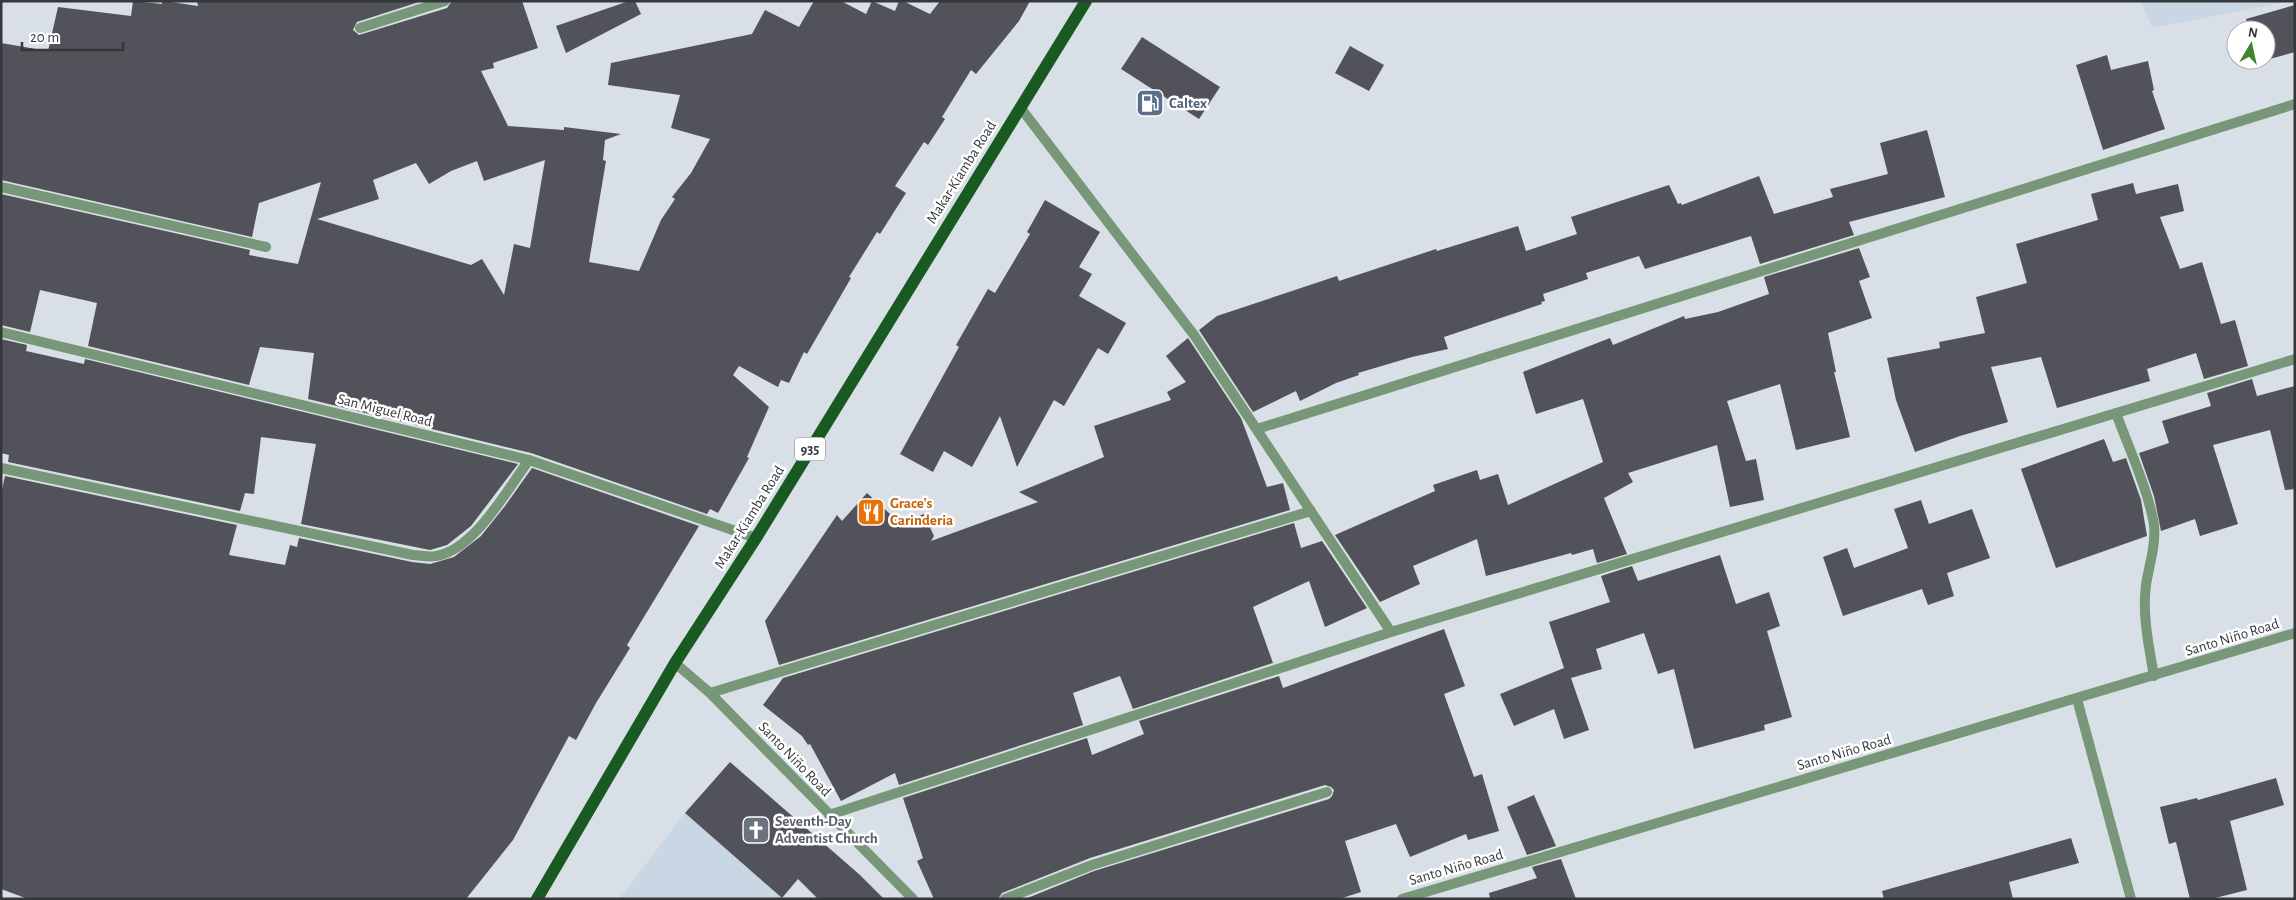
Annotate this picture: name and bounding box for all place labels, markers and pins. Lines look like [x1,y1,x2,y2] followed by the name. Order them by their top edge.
[1135,88,1165,118] fuel station icon: Caltex
[1169,96,1207,111] place label: Caltex
[890,496,953,528] place label: Grace's Carinderia
[856,497,886,527] restaurant icon: Grace's Carinderia
[775,814,878,846] place label: Seventh-Day Adventist Church
[741,815,771,845] church icon: Seventh-Day Adventist Church

